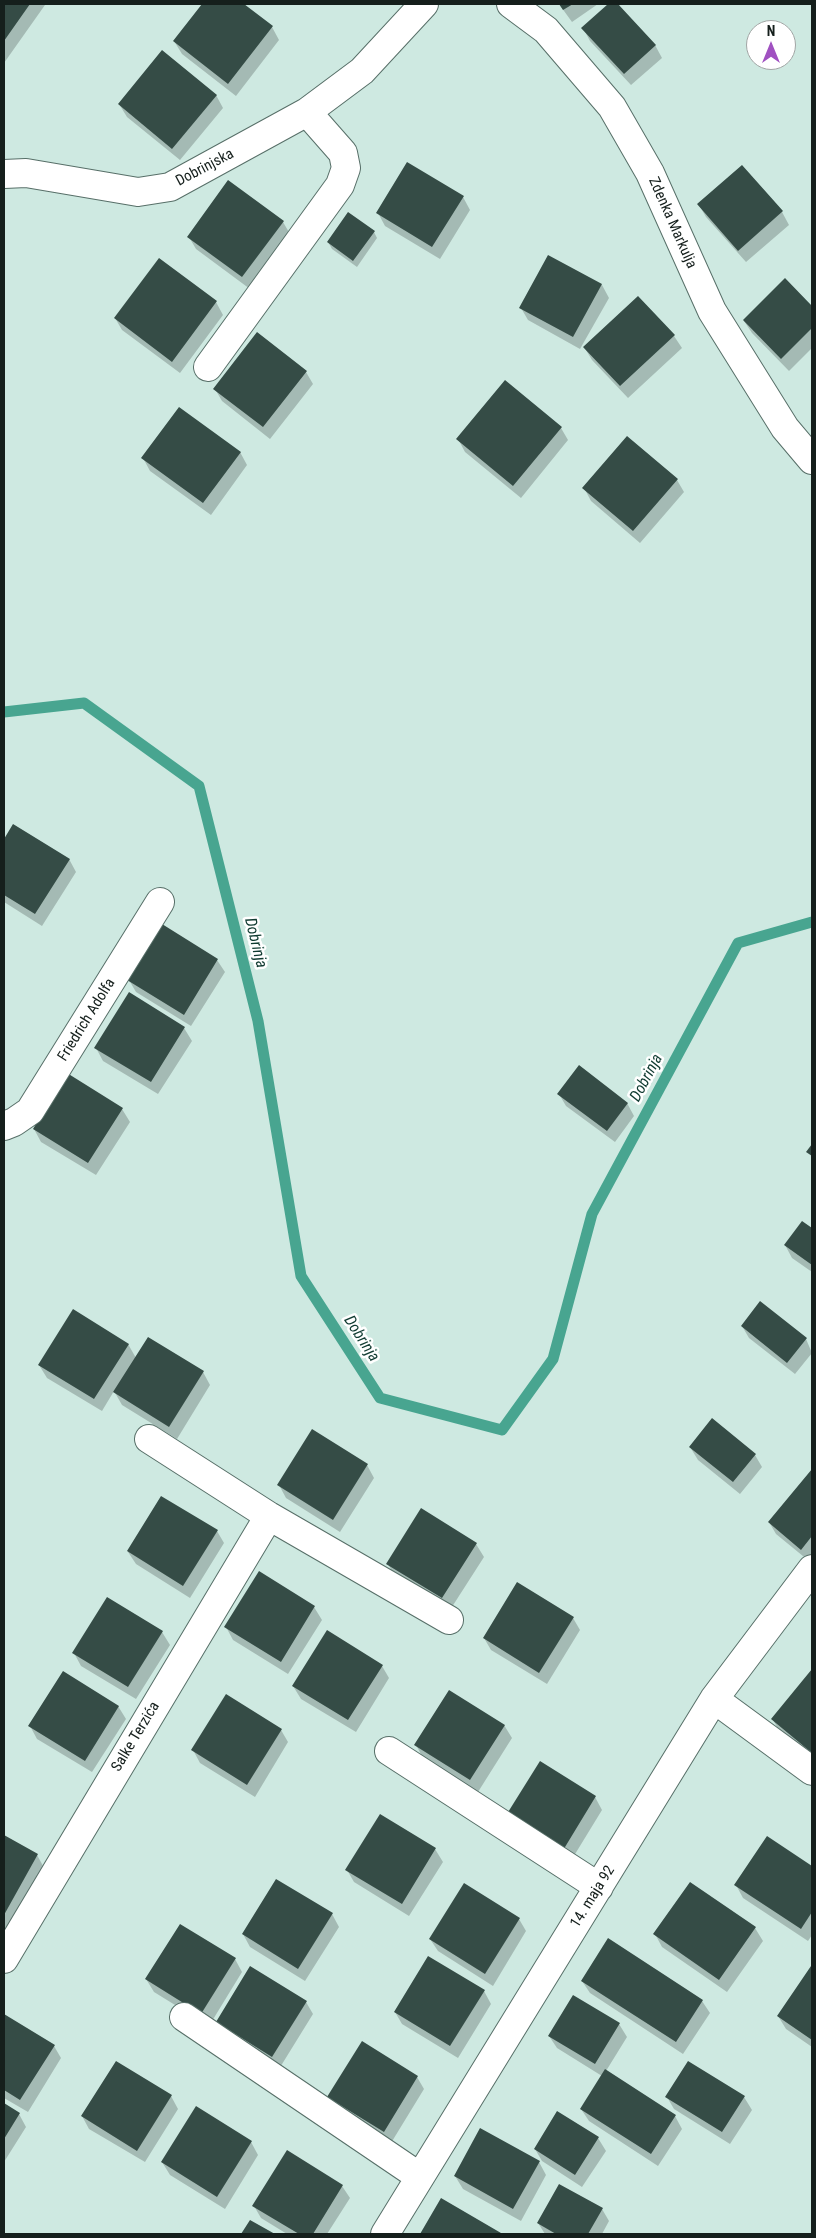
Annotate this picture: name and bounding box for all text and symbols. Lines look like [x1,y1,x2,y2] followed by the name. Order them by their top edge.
[746,20,796,70] north arrow
[767,23,775,39] text: N
[173,145,237,191] street label: Dobrinjska
[644,175,700,271] street label: Zdenka Markulja
[240,916,270,970] water label: Dobrinja
[54,975,120,1065] street label: Friedrich Adolfa
[627,1051,667,1105] water label: Dobrinja
[339,1312,383,1366] water label: Dobrinja
[108,1699,164,1775] street label: Salke Terzića
[567,1863,619,1931] street label: 14. maja 92

